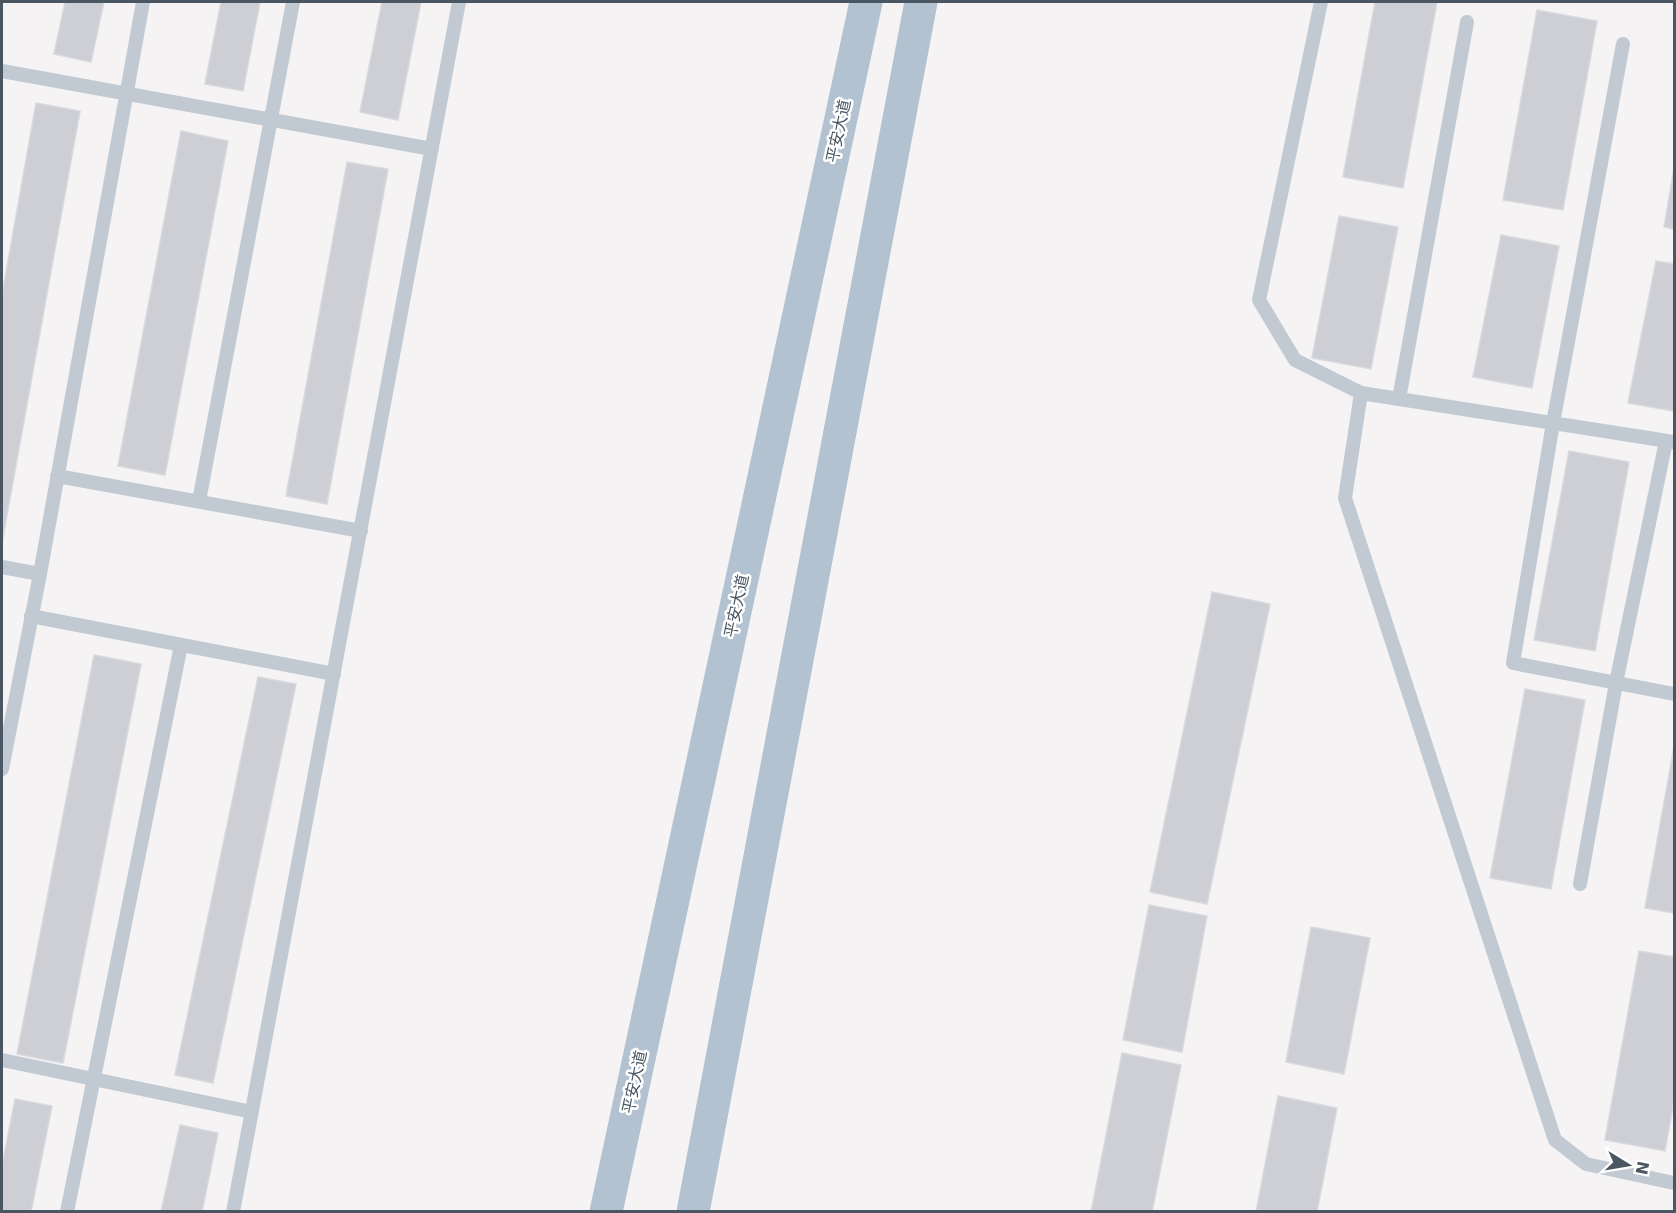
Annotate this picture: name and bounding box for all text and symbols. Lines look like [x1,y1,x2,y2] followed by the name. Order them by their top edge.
[823,98,854,164] street label: 平安大道
[721,573,752,639] street label: 平安大道
[619,1049,650,1115] street label: 平安大道
[1598,1135,1658,1195] north arrow
[1632,1159,1653,1176] text: N

